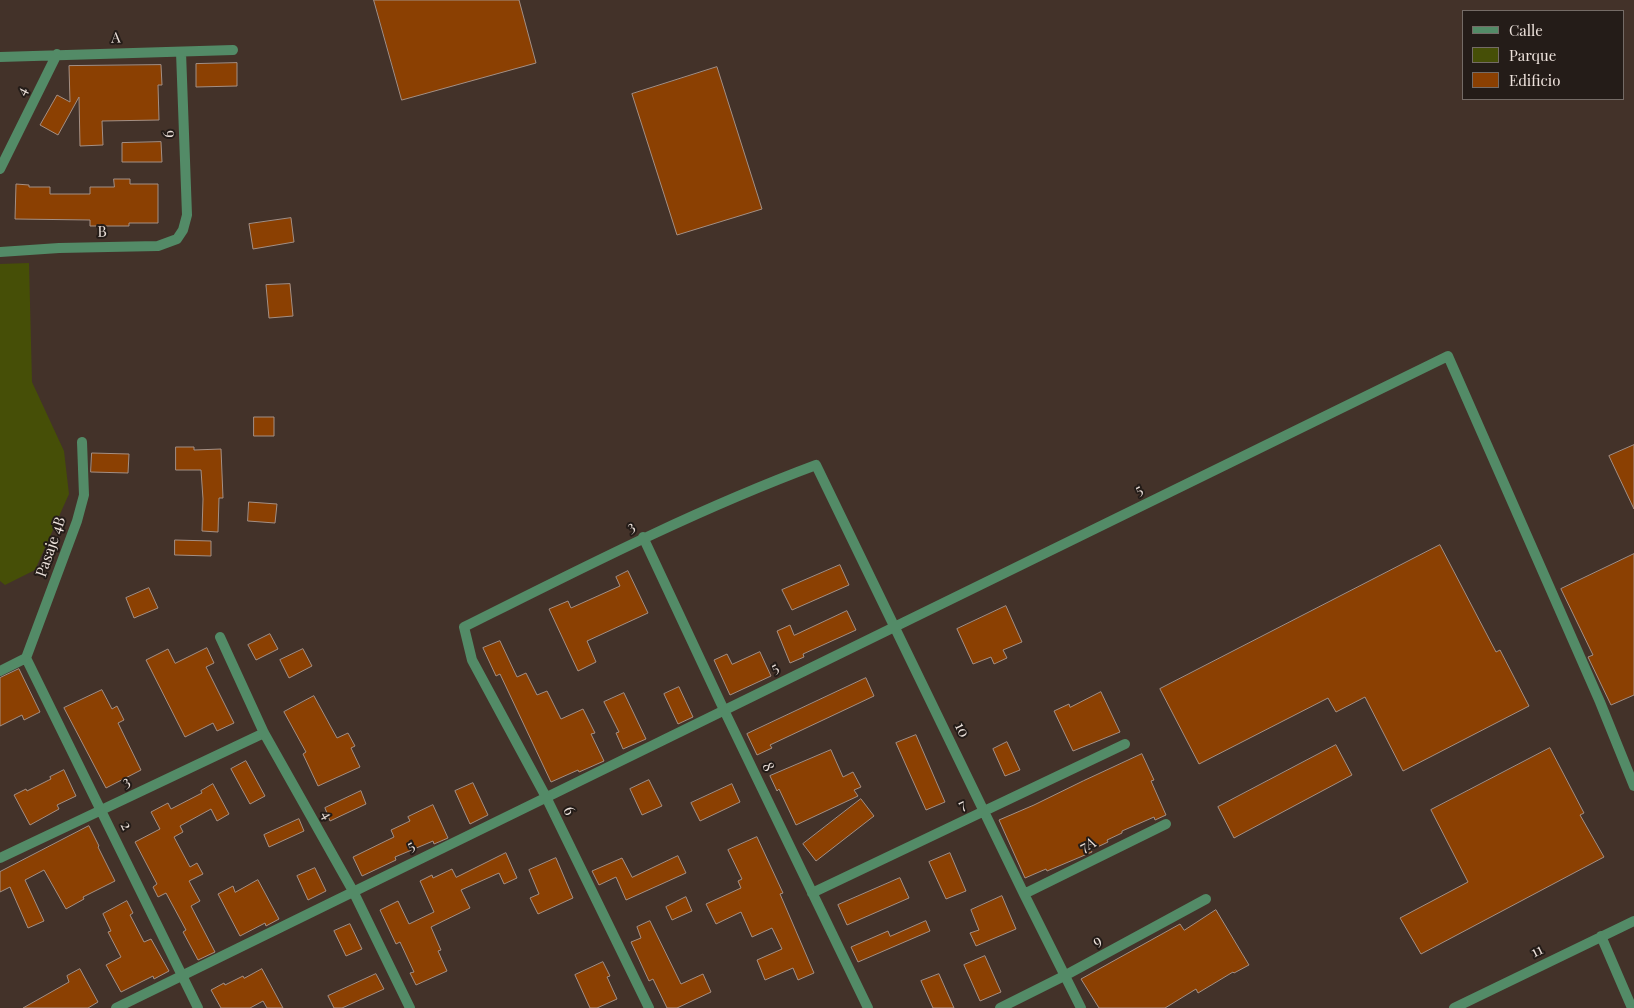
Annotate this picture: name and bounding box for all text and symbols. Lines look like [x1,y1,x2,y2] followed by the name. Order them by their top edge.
[1462,10,1624,100] legend
[1509,20,1543,40] text: Calle
[111,29,121,47] street label: A
[1509,45,1556,65] text: Parque
[1509,70,1560,90] text: Edificio
[12,84,32,98] street label: 4
[160,130,178,138] street label: 6
[97,223,107,241] street label: B
[1132,481,1146,499] street label: 5
[32,515,70,579] street label: Pasaje 4B
[624,517,638,537] street label: 3
[768,659,782,677] street label: 5
[951,720,973,740] street label: 10
[758,760,778,774] street label: 8
[119,772,133,792] street label: 3
[955,796,969,814] street label: 7
[559,804,579,818] street label: 6
[317,807,337,823] street label: 4
[116,819,136,833] street label: 2
[1077,834,1099,856] street label: 7A
[404,837,418,855] street label: 5
[1089,931,1105,951] street label: 9
[1528,940,1546,962] street label: 11

